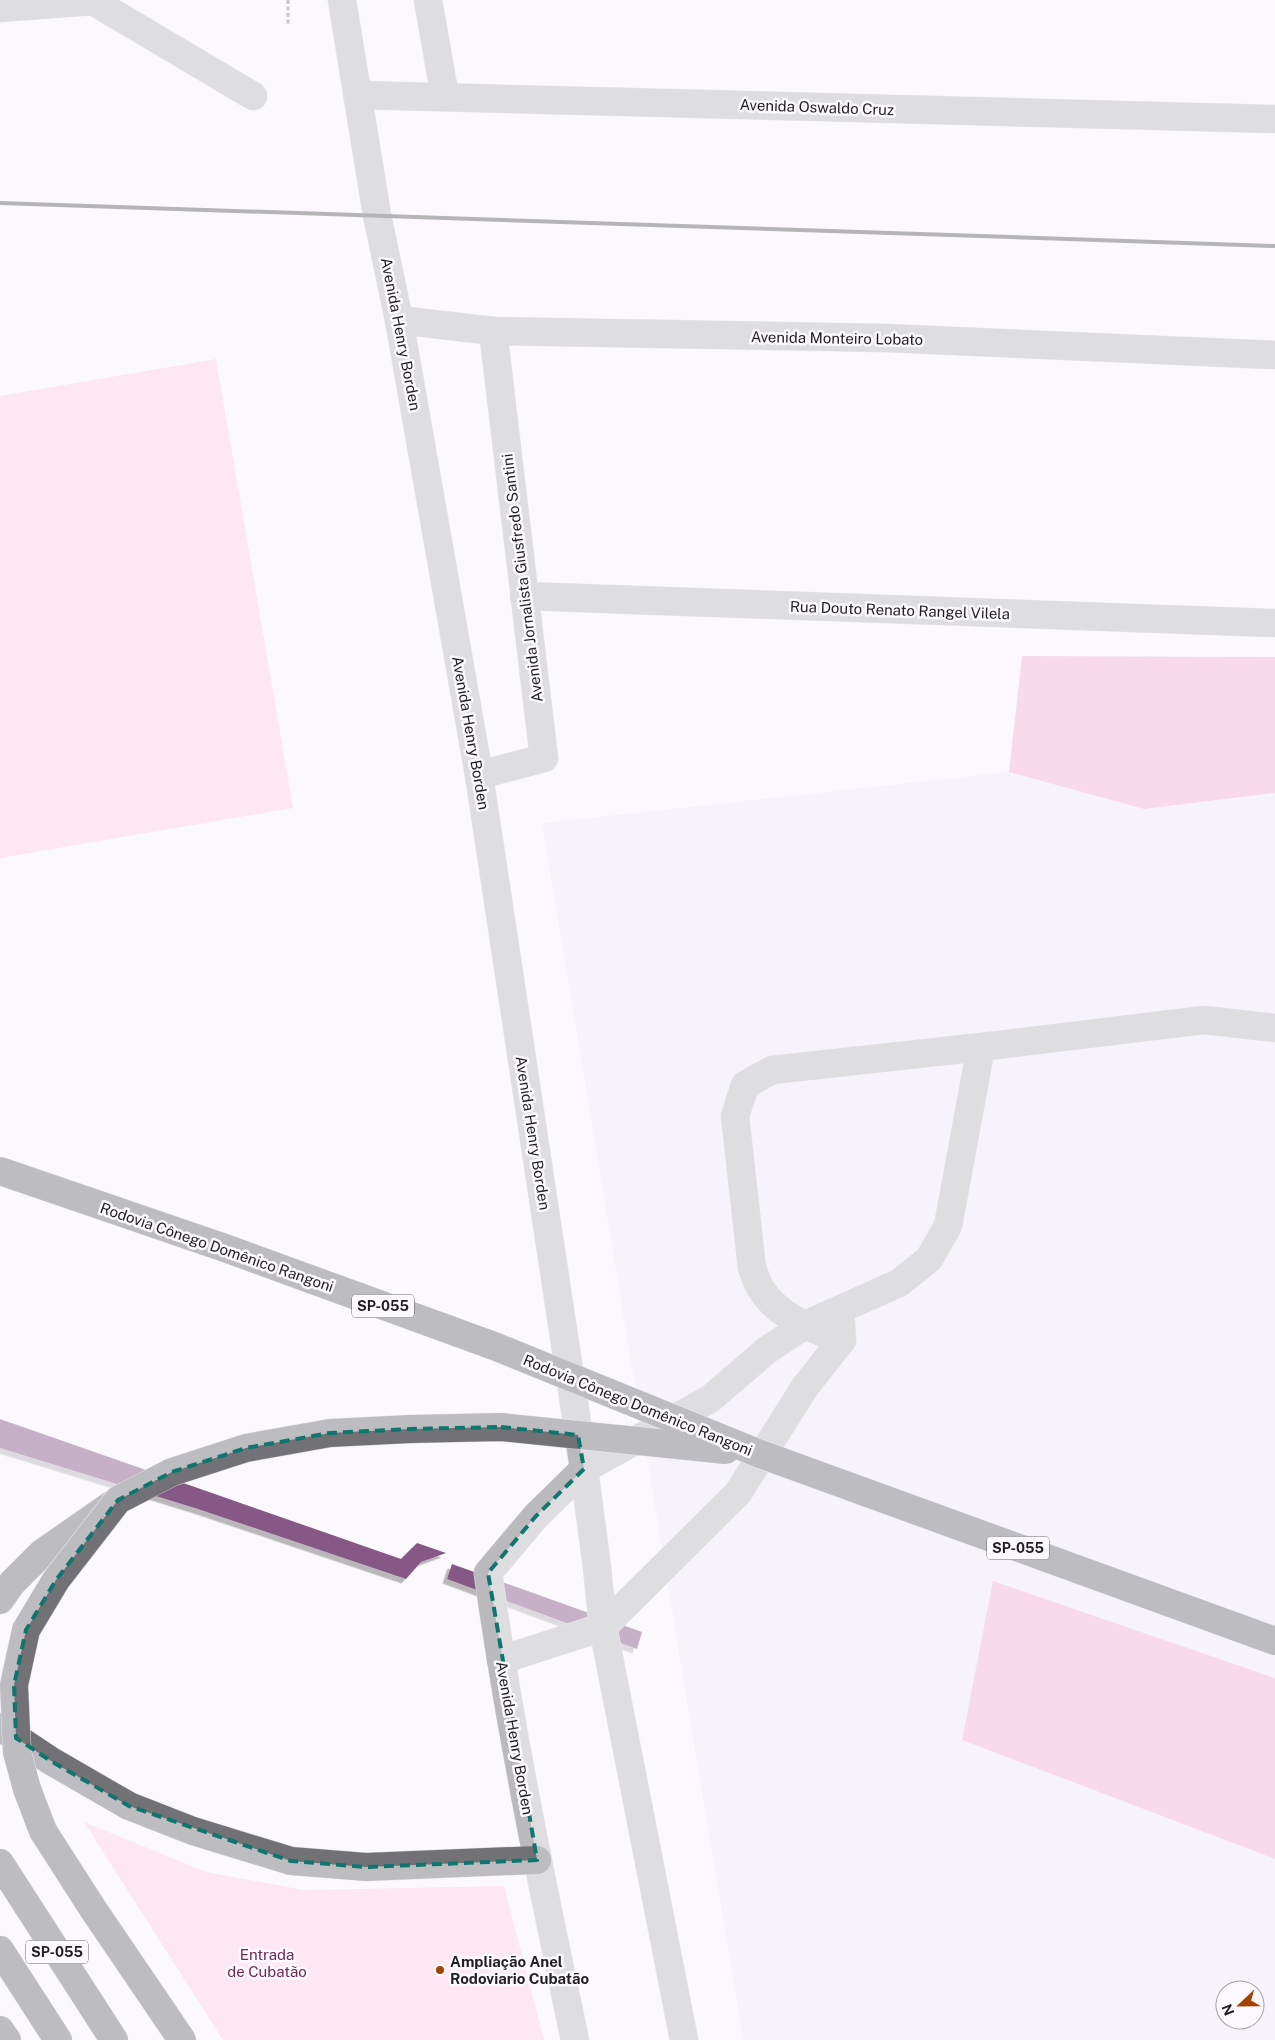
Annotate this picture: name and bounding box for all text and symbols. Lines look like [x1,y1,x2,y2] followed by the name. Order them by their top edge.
[740,96,894,118] street label: Avenida Oswaldo Cruz
[378,256,424,412] street label: Avenida Henry Borden
[751,328,923,348] street label: Avenida Monteiro Lobato
[498,453,546,703] street label: Avenida Jornalista Giusfredo Santini
[790,598,1010,622] street label: Rua Douto Renato Rangel Vilela
[449,655,493,811] street label: Avenida Henry Borden
[512,1055,554,1211] street label: Avenida Henry Borden
[98,1199,336,1295] street label: Rodovia Cônego Domênico Rangoni
[352,1294,414,1318] road number: SP-055
[521,1351,755,1459] street label: Rodovia Cônego Domênico Rangoni
[987,1536,1049,1560] road number: SP-055
[493,1660,537,1816] street label: Avenida Henry Borden
[26,1940,88,1964] road number: SP-055
[227,1946,307,1980] park label: Entrada de Cubatão
[450,1953,590,1987] place label: Ampliação Anel Rodoviario Cubatão
[434,1964,446,1976] marker: Ampliação Anel Rodoviario Cubatão
[1215,1980,1265,2030] north arrow
[1218,2002,1237,2018] text: N

